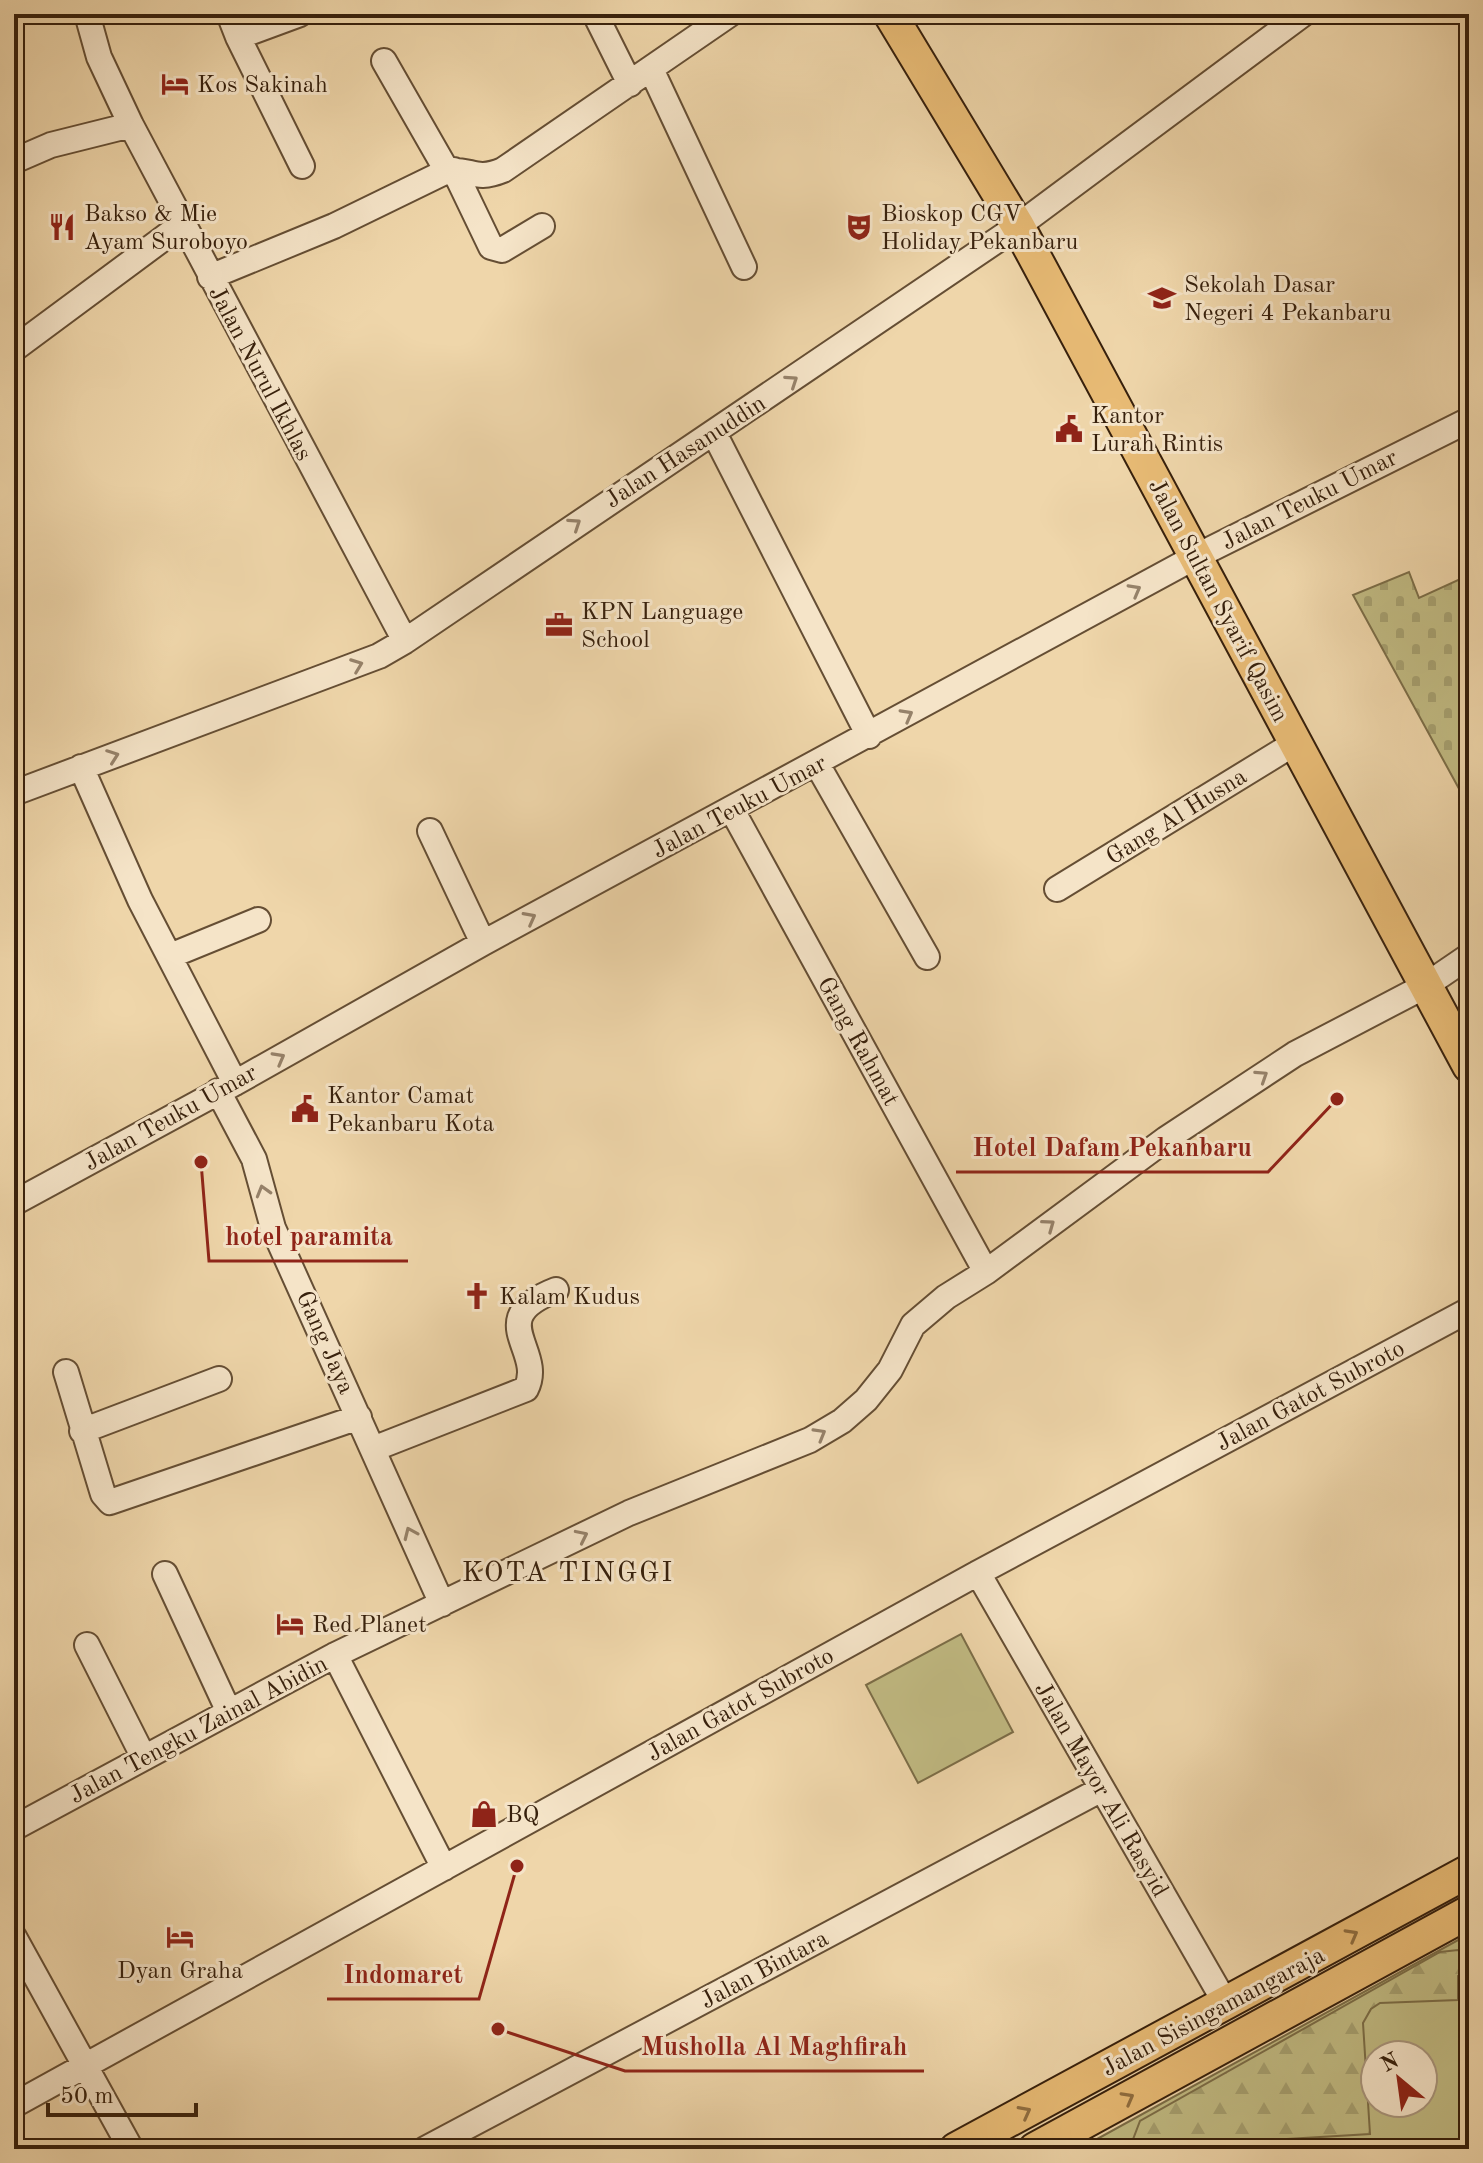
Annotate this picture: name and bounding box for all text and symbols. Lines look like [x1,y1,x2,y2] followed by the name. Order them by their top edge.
[160,69,190,99] hotel icon: Kos Sakinah
[197,74,328,98] place label: Kos Sakinah
[84,203,248,255] place label: Bakso & Mie Ayam Suroboyo
[881,203,1079,255] place label: Bioskop CGV Holiday Pekanbaru
[47,212,77,242] restaurant icon: Bakso & Mie Ayam Suroboyo
[844,212,874,242] theatre icon: Bioskop CGV Holiday Pekanbaru
[1184,274,1392,326] place label: Sekolah Dasar Negeri 4 Pekanbaru
[203,283,315,465] street label: Jalan Nurul Ikhlas
[1147,283,1177,313] school or university icon: Sekolah Dasar Negeri 4 Pekanbaru
[783,375,797,390] one-way arrow
[601,392,771,513] street label: Jalan Hasanuddin
[1091,405,1223,457] place label: Kantor Lurah Rintis
[1054,414,1084,444] public building icon: Kantor Lurah Rintis
[1218,446,1402,555] street label: Jalan Teuku Umar
[1143,476,1291,726] street label: Jalan Sultan Syarif Qasim
[566,519,581,534] one-way arrow
[1127,584,1141,599] one-way arrow
[581,601,743,653] place label: KPN Language School
[544,610,574,640] office icon: KPN Language School
[349,658,363,675] one-way arrow
[899,709,913,724] one-way arrow
[105,749,119,765] one-way arrow
[649,752,831,864] street label: Jalan Teuku Umar
[1103,765,1251,870] street label: Gang Al Husna
[522,912,537,927] one-way arrow
[812,974,902,1110] street label: Gang Rahmat
[270,1052,285,1068] one-way arrow
[80,1061,262,1176] street label: Jalan Teuku Umar
[1253,1071,1268,1086] one-way arrow
[327,1085,494,1137] place label: Kantor Camat Pekanbaru Kota
[290,1094,320,1124] public building icon: Kantor Camat Pekanbaru Kota
[956,1122,1268,1172] callout: Hotel Dafam Pekanbaru
[972,1136,1252,1162] text: Hotel Dafam Pekanbaru
[256,1185,272,1199] one-way arrow
[209,1211,408,1261] callout: hotel paramita
[1040,1221,1055,1235] one-way arrow
[225,1225,393,1251] text: hotel paramita
[462,1281,492,1311] church icon: Kalam Kudus
[499,1286,640,1310] place label: Kalam Kudus
[291,1288,358,1398] street label: Gang Jaya
[1213,1337,1409,1457] street label: Jalan Gatot Subroto
[812,1428,826,1443] one-way arrow
[404,1527,420,1541] one-way arrow
[573,1531,588,1546] one-way arrow
[462,1560,674,1588] district label: KOTA TINGGI
[275,1609,305,1639] hotel icon: Red Planet
[312,1614,427,1638] place label: Red Planet
[644,1644,838,1767] street label: Jalan Gatot Subroto
[66,1652,332,1809] street label: Jalan Tengku Zainal Abidin
[1029,1678,1172,1902] street label: Jalan Mayor Ali Rasyid
[469,1799,499,1829] shop icon: BQ
[506,1804,539,1828] place label: BQ
[165,1922,195,1952] hotel icon: Dyan Graha
[697,1927,833,2014] street label: Jalan Bintara
[1344,1929,1358,1945] one-way arrow
[1098,1944,1330,2082] street label: Jalan Sisingamangaraja
[327,1949,479,1999] callout: Indomaret
[117,1960,243,1984] place label: Dyan Graha
[343,1963,463,1989] text: Indomaret
[625,2021,924,2071] callout: Musholla Al Maghfirah
[641,2035,907,2061] text: Musholla Al Maghfirah
[1359,2039,1439,2119] north arrow
[1378,2049,1403,2077] text: N
[48,2067,196,2117] scale bar
[60,2085,114,2109] text: 50 m
[1120,2093,1134,2108] one-way arrow
[1016,2106,1031,2122] one-way arrow

